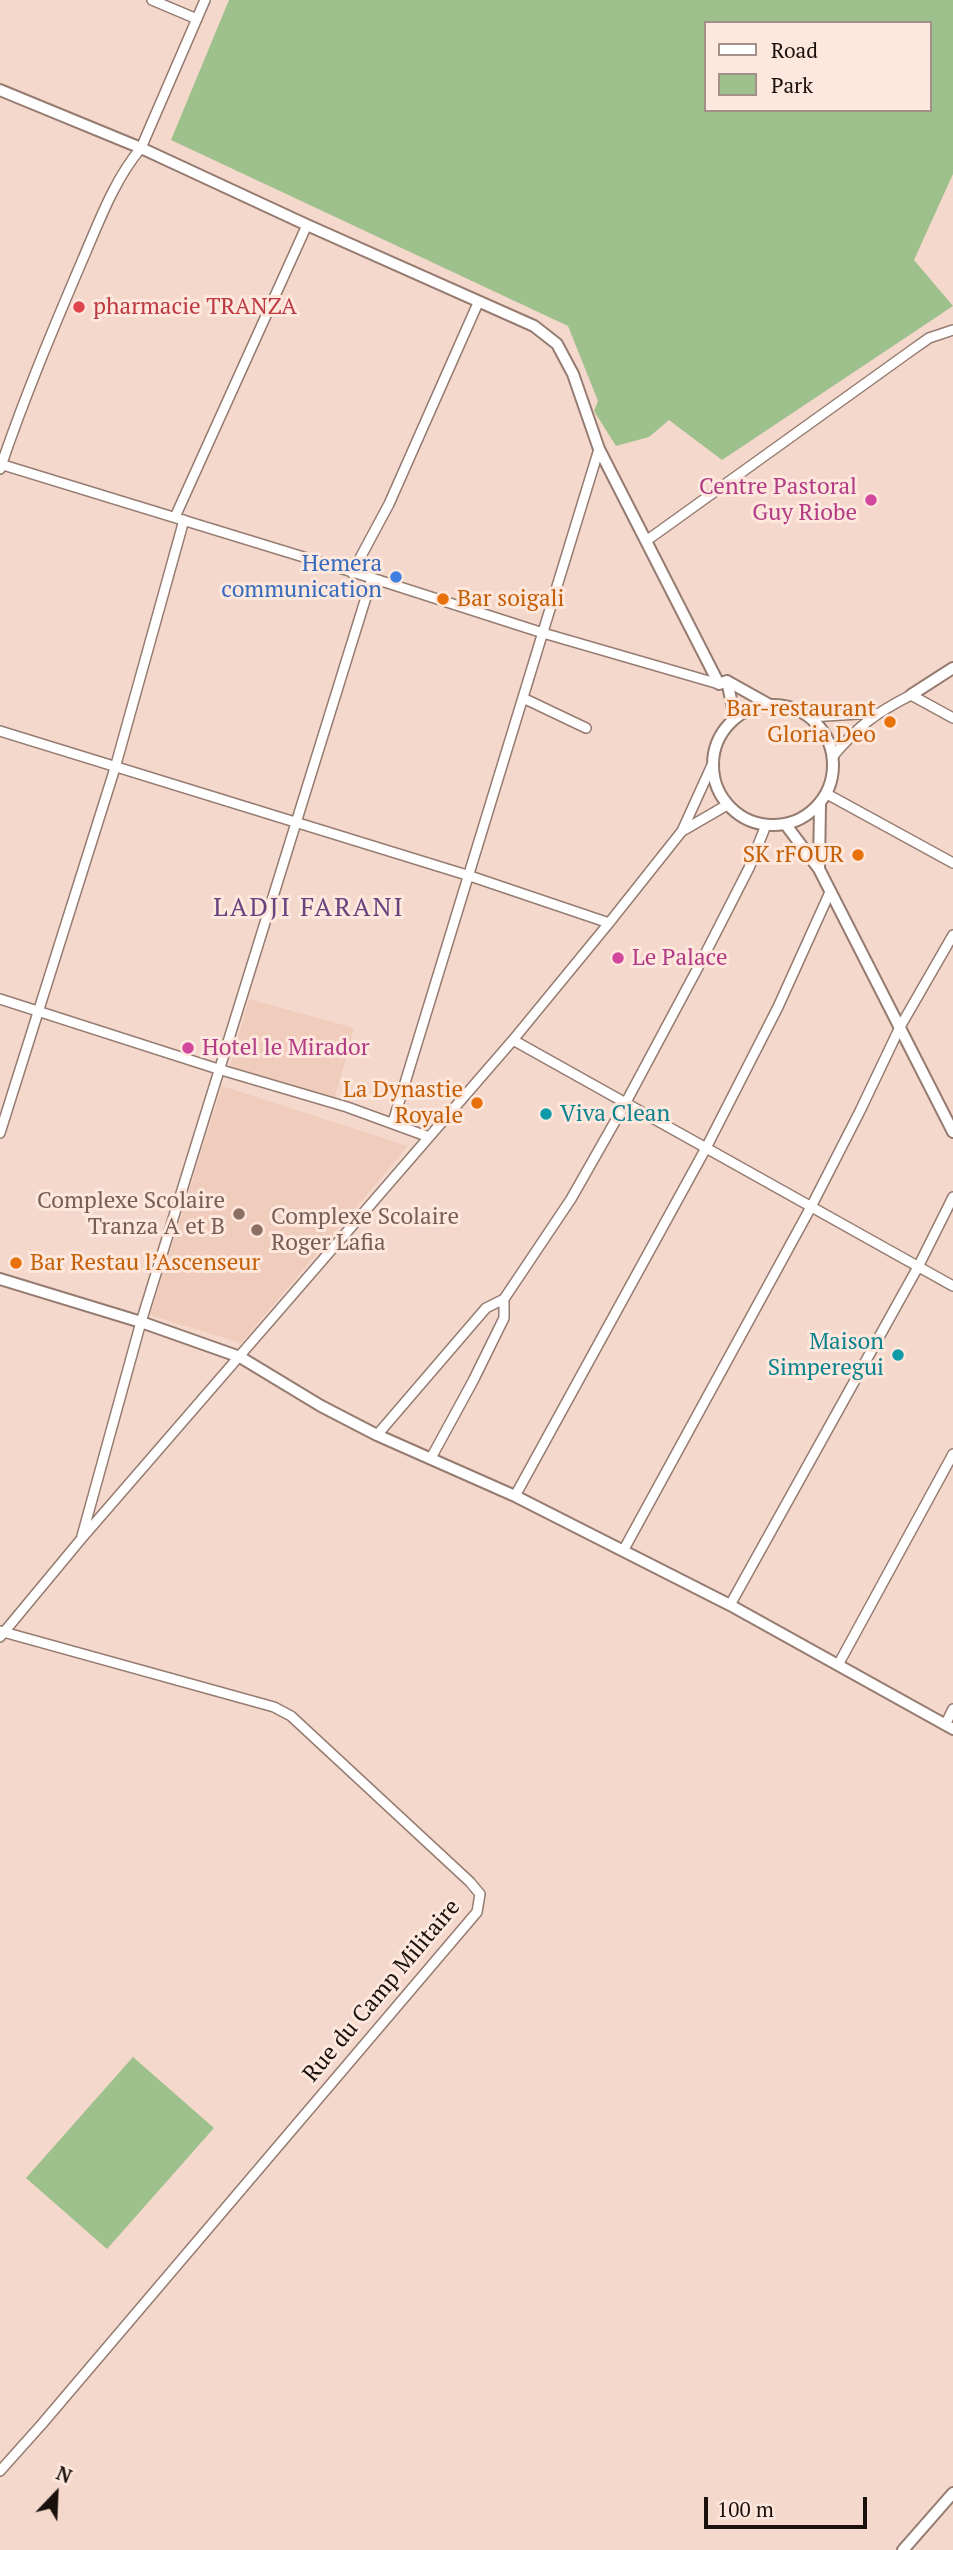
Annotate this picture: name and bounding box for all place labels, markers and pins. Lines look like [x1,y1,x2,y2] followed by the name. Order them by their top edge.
[93,293,297,321] place label: pharmacie TRANZA
[71,299,87,315] marker: pharmacie TRANZA
[699,473,857,527] place label: Centre Pastoral Guy Riobe
[863,492,879,508] marker: Centre Pastoral Guy Riobe
[221,550,382,604] place label: Hemera communication
[388,569,404,585] marker: Hemera communication
[457,585,564,613] place label: Bar soigali
[435,591,451,607] marker: Bar soigali
[726,695,876,749] place label: Bar-restaurant Gloria Deo
[882,714,898,730] marker: Bar-restaurant Gloria Deo
[743,841,844,869] place label: SK rFOUR
[850,847,866,863] marker: SK rFOUR
[632,944,727,972] place label: Le Palace
[610,950,626,966] marker: Le Palace
[202,1034,370,1062] place label: Hotel le Mirador
[180,1040,196,1056] marker: Hotel le Mirador
[343,1076,463,1130] place label: La Dynastie Royale
[469,1095,485,1111] marker: La Dynastie Royale
[560,1100,670,1128] place label: Viva Clean
[538,1106,554,1122] marker: Viva Clean
[37,1187,225,1241] place label: Complexe Scolaire Tranza A et B
[271,1203,459,1257] place label: Complexe Scolaire Roger Lafia
[231,1206,247,1222] marker: Complexe Scolaire Tranza A et B
[249,1222,265,1238] marker: Complexe Scolaire Roger Lafia
[30,1249,260,1277] place label: Bar Restau l’Ascenseur
[8,1255,24,1271] marker: Bar Restau l’Ascenseur
[768,1328,884,1382] place label: Maison Simperegui
[890,1347,906,1363] marker: Maison Simperegui

